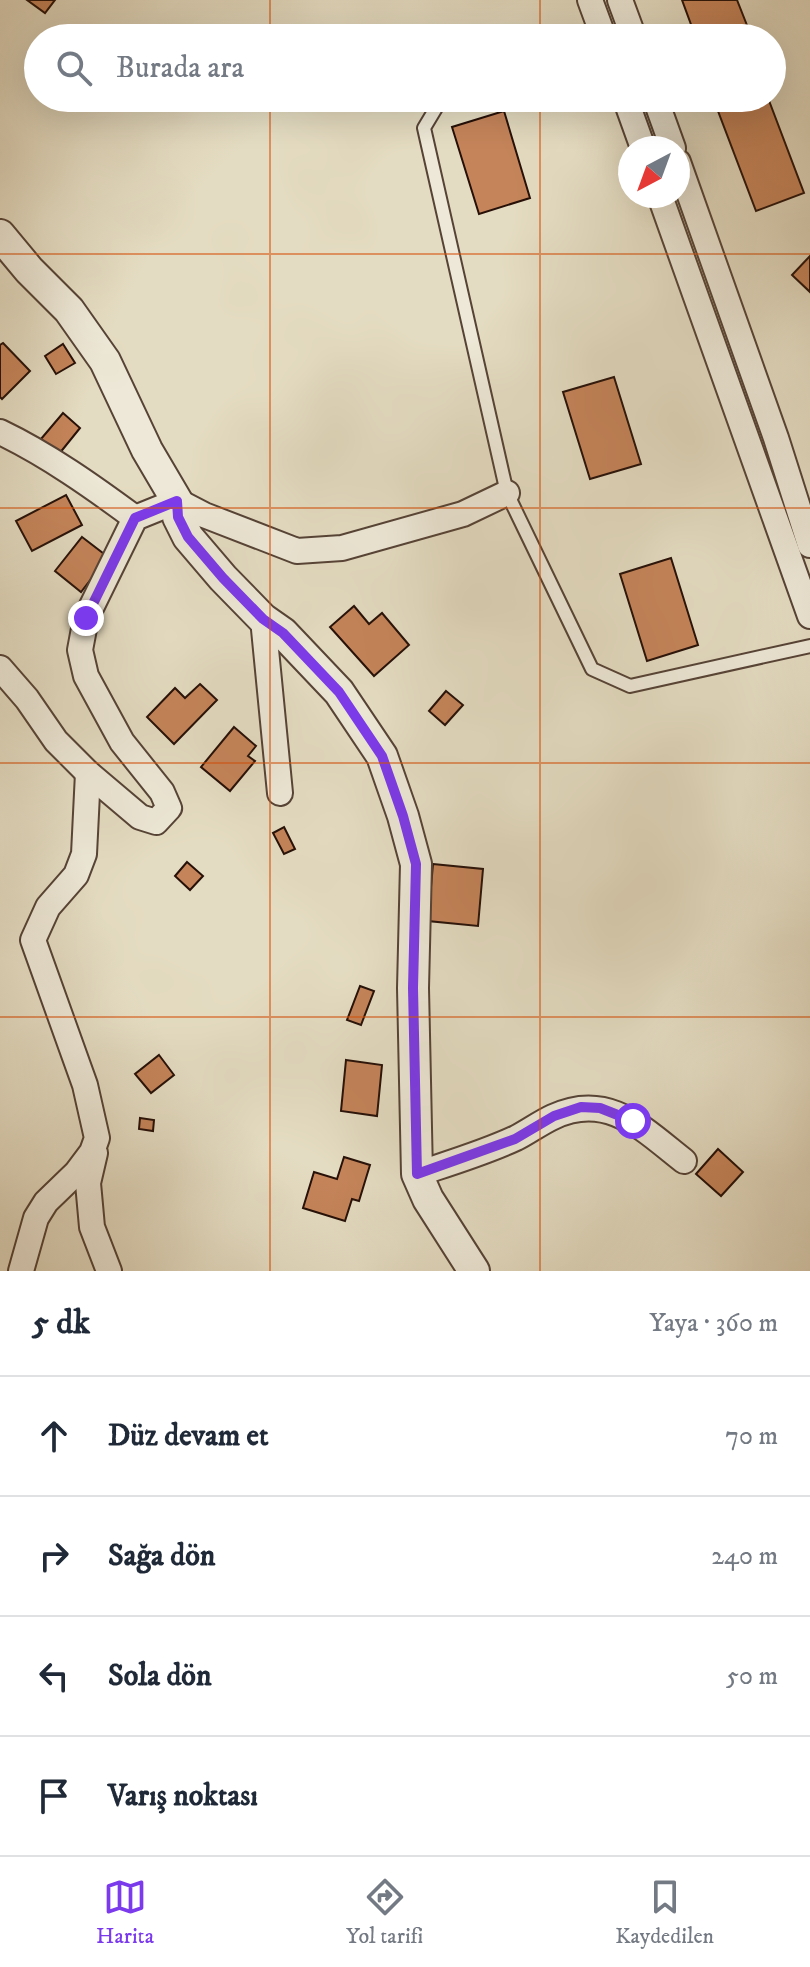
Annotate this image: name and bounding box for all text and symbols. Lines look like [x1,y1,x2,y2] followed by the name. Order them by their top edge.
[24,24,786,112] search box
[52,46,96,90] icon: search
[116,50,244,87] text: Burada ara
[618,136,690,208] north arrow
[68,600,104,636] route end
[615,1103,651,1139] route start
[32,1302,90,1344] text: 5 dk
[649,1307,778,1340] text: Yaya · 360 m
[32,1414,76,1458] icon: ahead
[108,1418,269,1455] text: Düz devam et
[725,1420,778,1453] text: 70 m
[32,1534,76,1578] icon: right
[108,1538,216,1575] text: Sağa dön
[711,1540,778,1573] text: 240 m
[32,1654,76,1698] icon: left
[108,1658,212,1695] text: Sola dön
[726,1660,778,1693] text: 50 m
[32,1774,76,1818] icon: arrive
[108,1778,258,1815] text: Varış noktası
[96,1875,154,1950] tab: Harita
[346,1875,423,1950] tab: Yol tarifi
[615,1875,714,1950] tab: Kaydedilen

